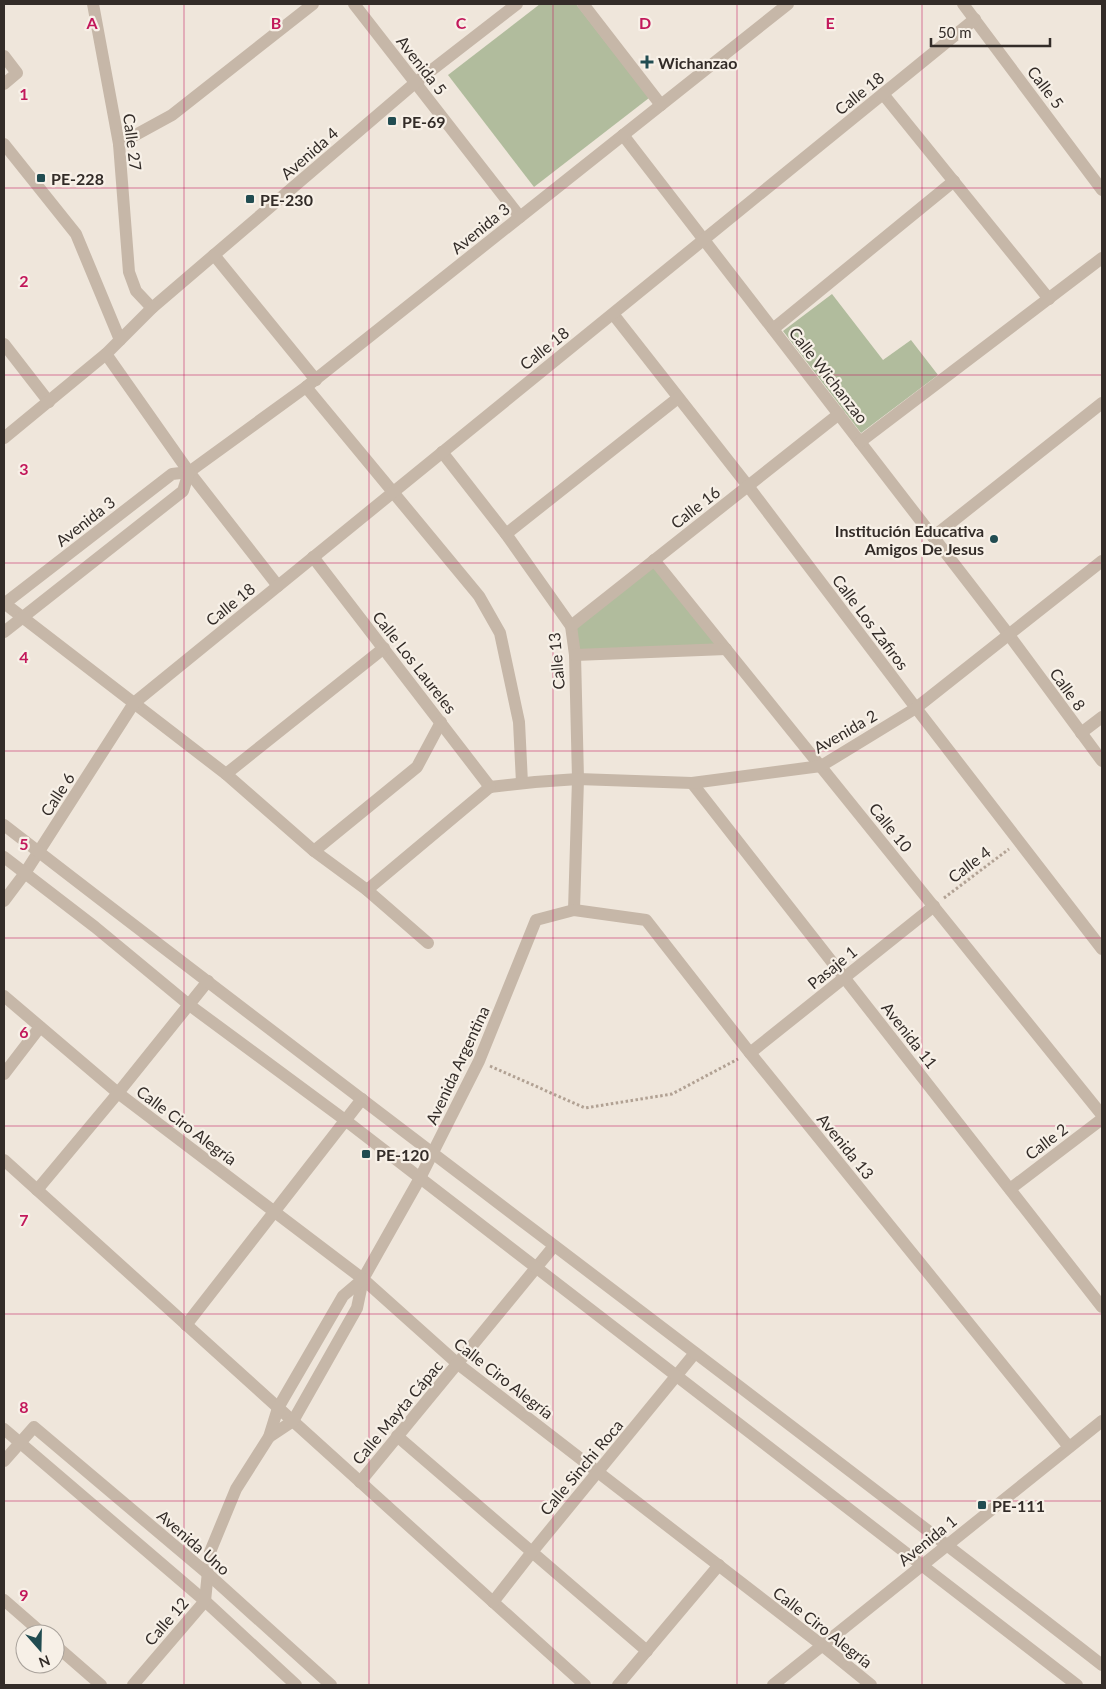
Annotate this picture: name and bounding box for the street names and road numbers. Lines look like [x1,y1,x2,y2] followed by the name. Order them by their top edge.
[393,32,451,98] street label: Avenida 5
[1024,62,1068,112] street label: Calle 5
[831,68,887,118] street label: Calle 18
[120,112,146,172] street label: Calle 27
[276,123,342,183] street label: Avenida 4
[447,199,513,257] street label: Avenida 3
[516,323,572,373] street label: Calle 18
[786,323,872,427] street label: Calle Wichanzao
[667,482,723,532] street label: Calle 16
[52,492,118,550] street label: Avenida 3
[829,571,913,674] street label: Calle Los Zafiros
[202,579,258,629] street label: Calle 18
[369,607,461,717] street label: Calle Los Laureles
[544,632,568,690] street label: Calle 13
[1046,664,1090,714] street label: Calle 8
[810,705,880,757] street label: Avenida 2
[36,769,78,819] street label: Calle 6
[866,799,916,855] street label: Calle 10
[944,842,994,886] street label: Calle 4
[804,941,860,993] street label: Pasaje 1
[878,998,942,1072] street label: Avenida 11
[421,1003,493,1127] street label: Avenida Argentina
[133,1081,241,1169] street label: Calle Ciro Alegría
[814,1109,878,1183] street label: Avenida 13
[1021,1119,1071,1163] street label: Calle 2
[451,1333,557,1423] street label: Calle Ciro Alegría
[348,1356,446,1468] street label: Calle Mayta Cápac
[536,1415,626,1519] street label: Calle Sinchi Roca
[154,1505,234,1579] street label: Avenida Uno
[894,1511,960,1569] street label: Avenida 1
[770,1582,876,1672] street label: Calle Ciro Alegría
[140,1593,192,1649] street label: Calle 12

